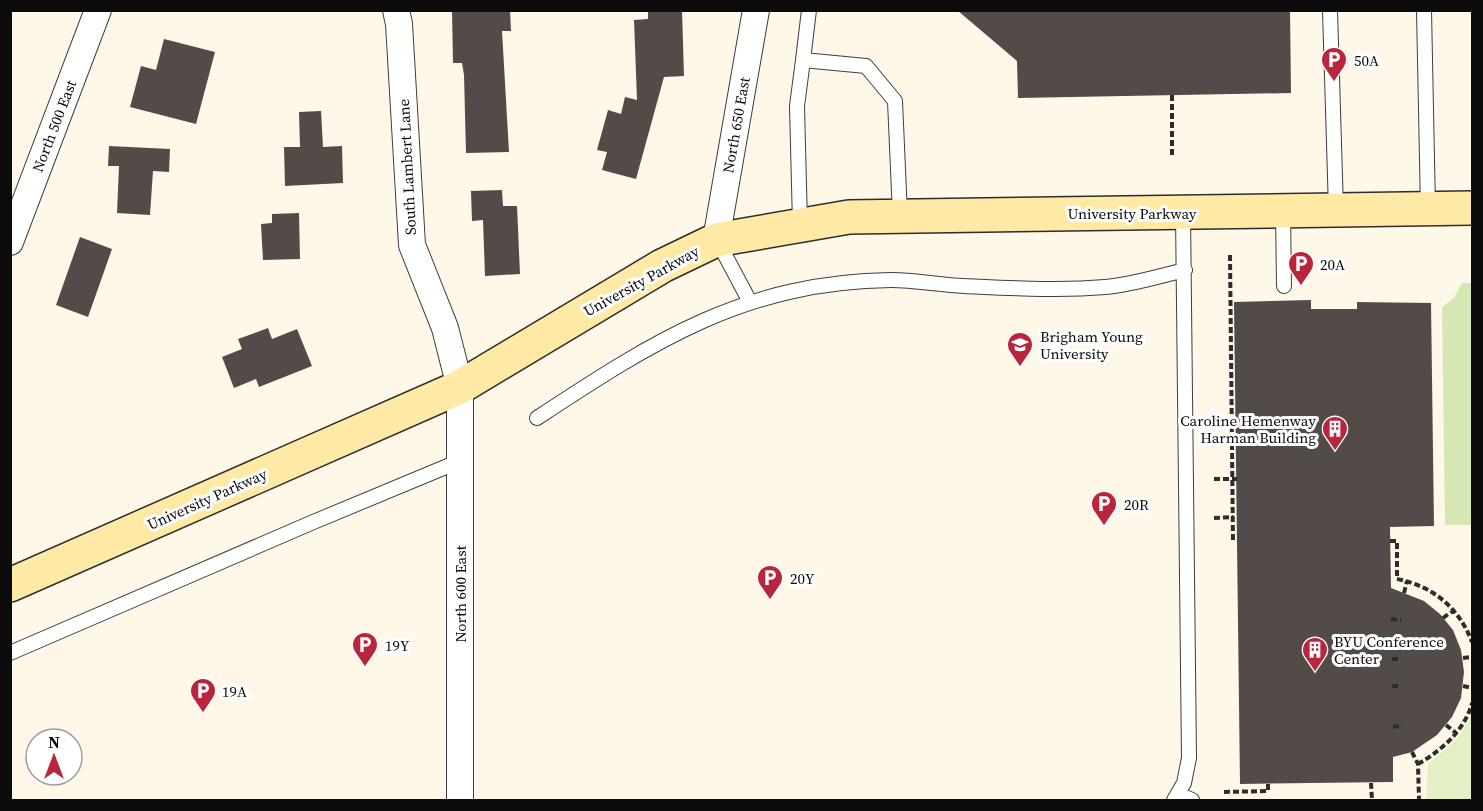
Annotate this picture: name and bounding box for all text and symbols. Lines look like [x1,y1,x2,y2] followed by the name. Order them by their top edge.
[1319,45,1349,83] parking icon: 50A
[1354,50,1379,71] place label: 50A
[717,75,755,175] street label: North 650 East
[27,77,81,175] street label: North 500 East
[393,98,421,236] street label: South Lambert Lane
[1067,203,1197,224] street label: University Parkway
[579,240,703,321] street label: University Parkway
[1286,249,1316,287] parking icon: 20A
[1320,254,1345,275] place label: 20A
[1040,326,1143,364] place label: Brigham Young University
[1005,330,1035,368] school or university icon: Brigham Young University
[1180,410,1316,448] place label: Caroline Hemenway Harman Building
[1320,414,1350,452] building icon: Caroline Hemenway Harman Building
[144,463,271,535] street label: University Parkway
[1089,489,1119,527] parking icon: 20R
[1124,494,1149,515] place label: 20R
[450,545,471,643] street label: North 600 East
[755,563,785,601] parking icon: 20Y
[790,568,815,589] place label: 20Y
[350,630,380,668] parking icon: 19Y
[1334,631,1444,669] place label: BYU Conference Center
[385,635,410,656] place label: 19Y
[1300,635,1330,673] building icon: BYU Conference Center
[188,676,218,714] parking icon: 19A
[222,681,247,702] place label: 19A
[24,727,84,787] north arrow
[48,731,60,753] text: N

